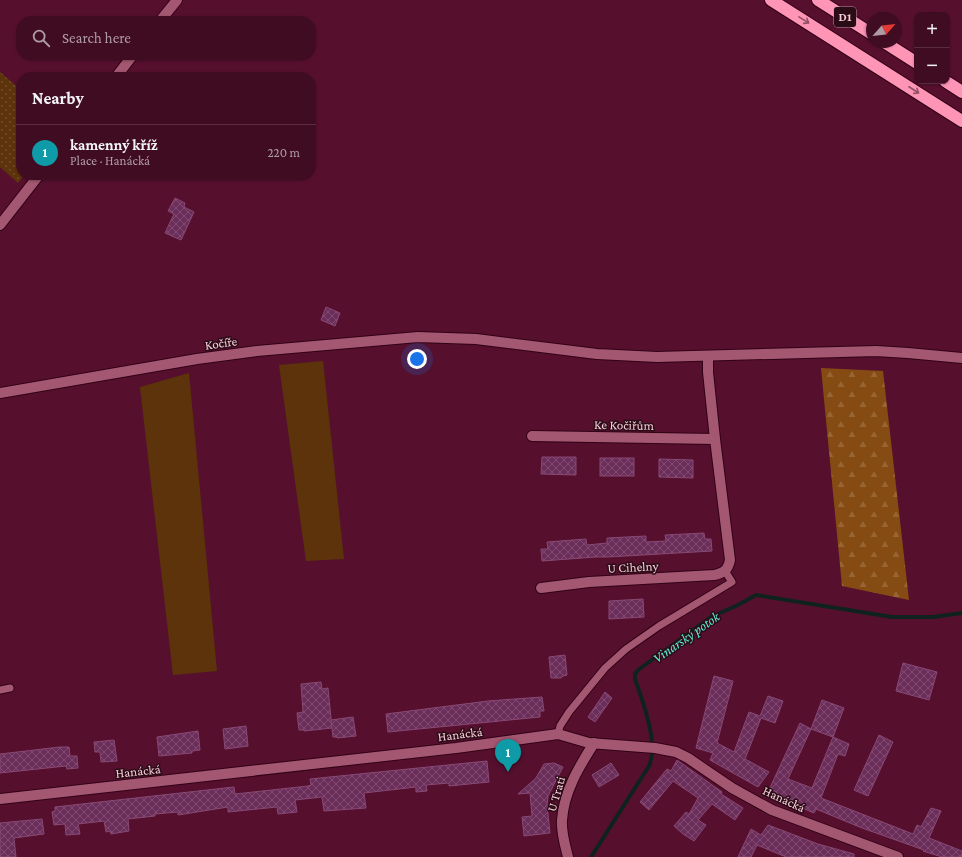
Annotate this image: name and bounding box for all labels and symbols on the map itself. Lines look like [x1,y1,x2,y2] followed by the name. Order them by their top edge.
[834,7,856,27] road number: D1
[866,12,902,48] north arrow
[798,17,810,25] one-way arrow
[908,87,920,95] one-way arrow
[204,333,238,353] street label: Kočíře
[407,349,427,369] your location
[594,417,655,433] street label: Ke Kočiřům
[607,558,660,576] street label: U Cihelny
[650,608,723,666] water label: Vinarský potok
[437,724,483,744] street label: Hanácká
[495,739,521,772] pin: 1
[115,761,161,781] street label: Hanácká
[544,774,568,813] street label: U Trati
[760,783,808,815] street label: Hanácká

